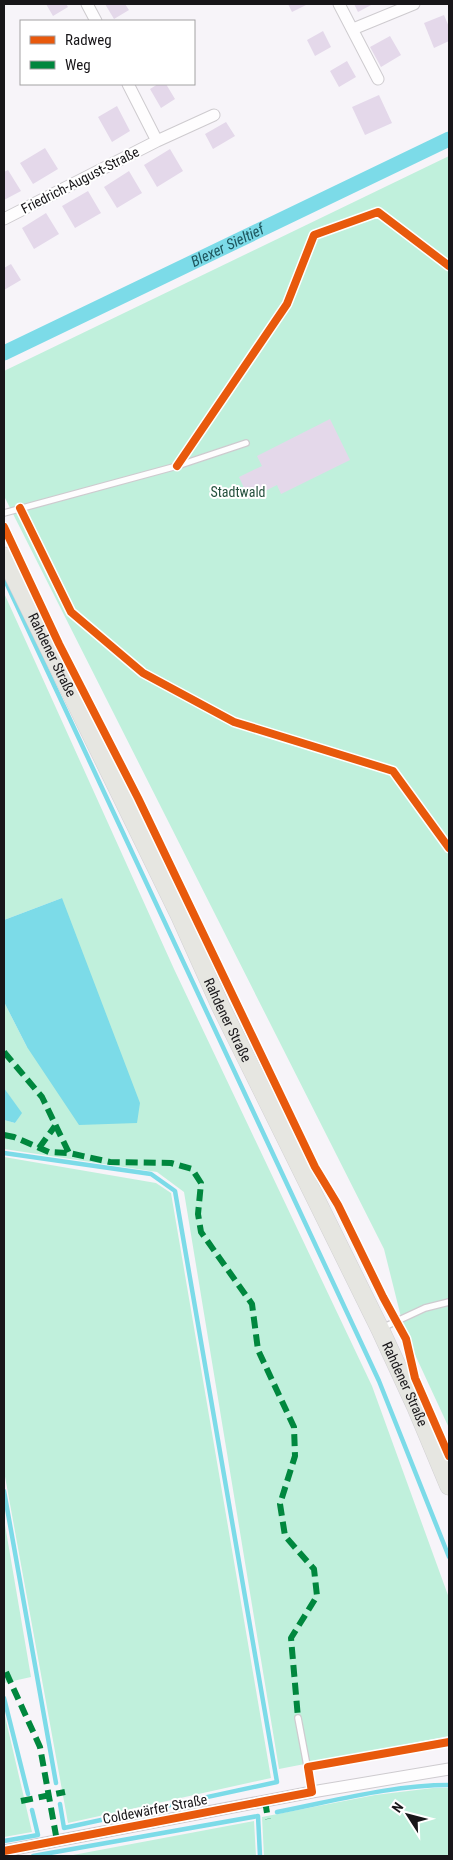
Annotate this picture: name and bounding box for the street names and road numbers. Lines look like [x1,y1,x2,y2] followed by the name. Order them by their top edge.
[18,143,142,217] street label: Friedrich-August-Straße
[25,610,80,700] street label: Rahdener Straße
[201,975,255,1065] street label: Rahdener Straße
[379,1339,431,1429] street label: Rahdener Straße
[101,1791,209,1827] street label: Coldewärfer Straße

